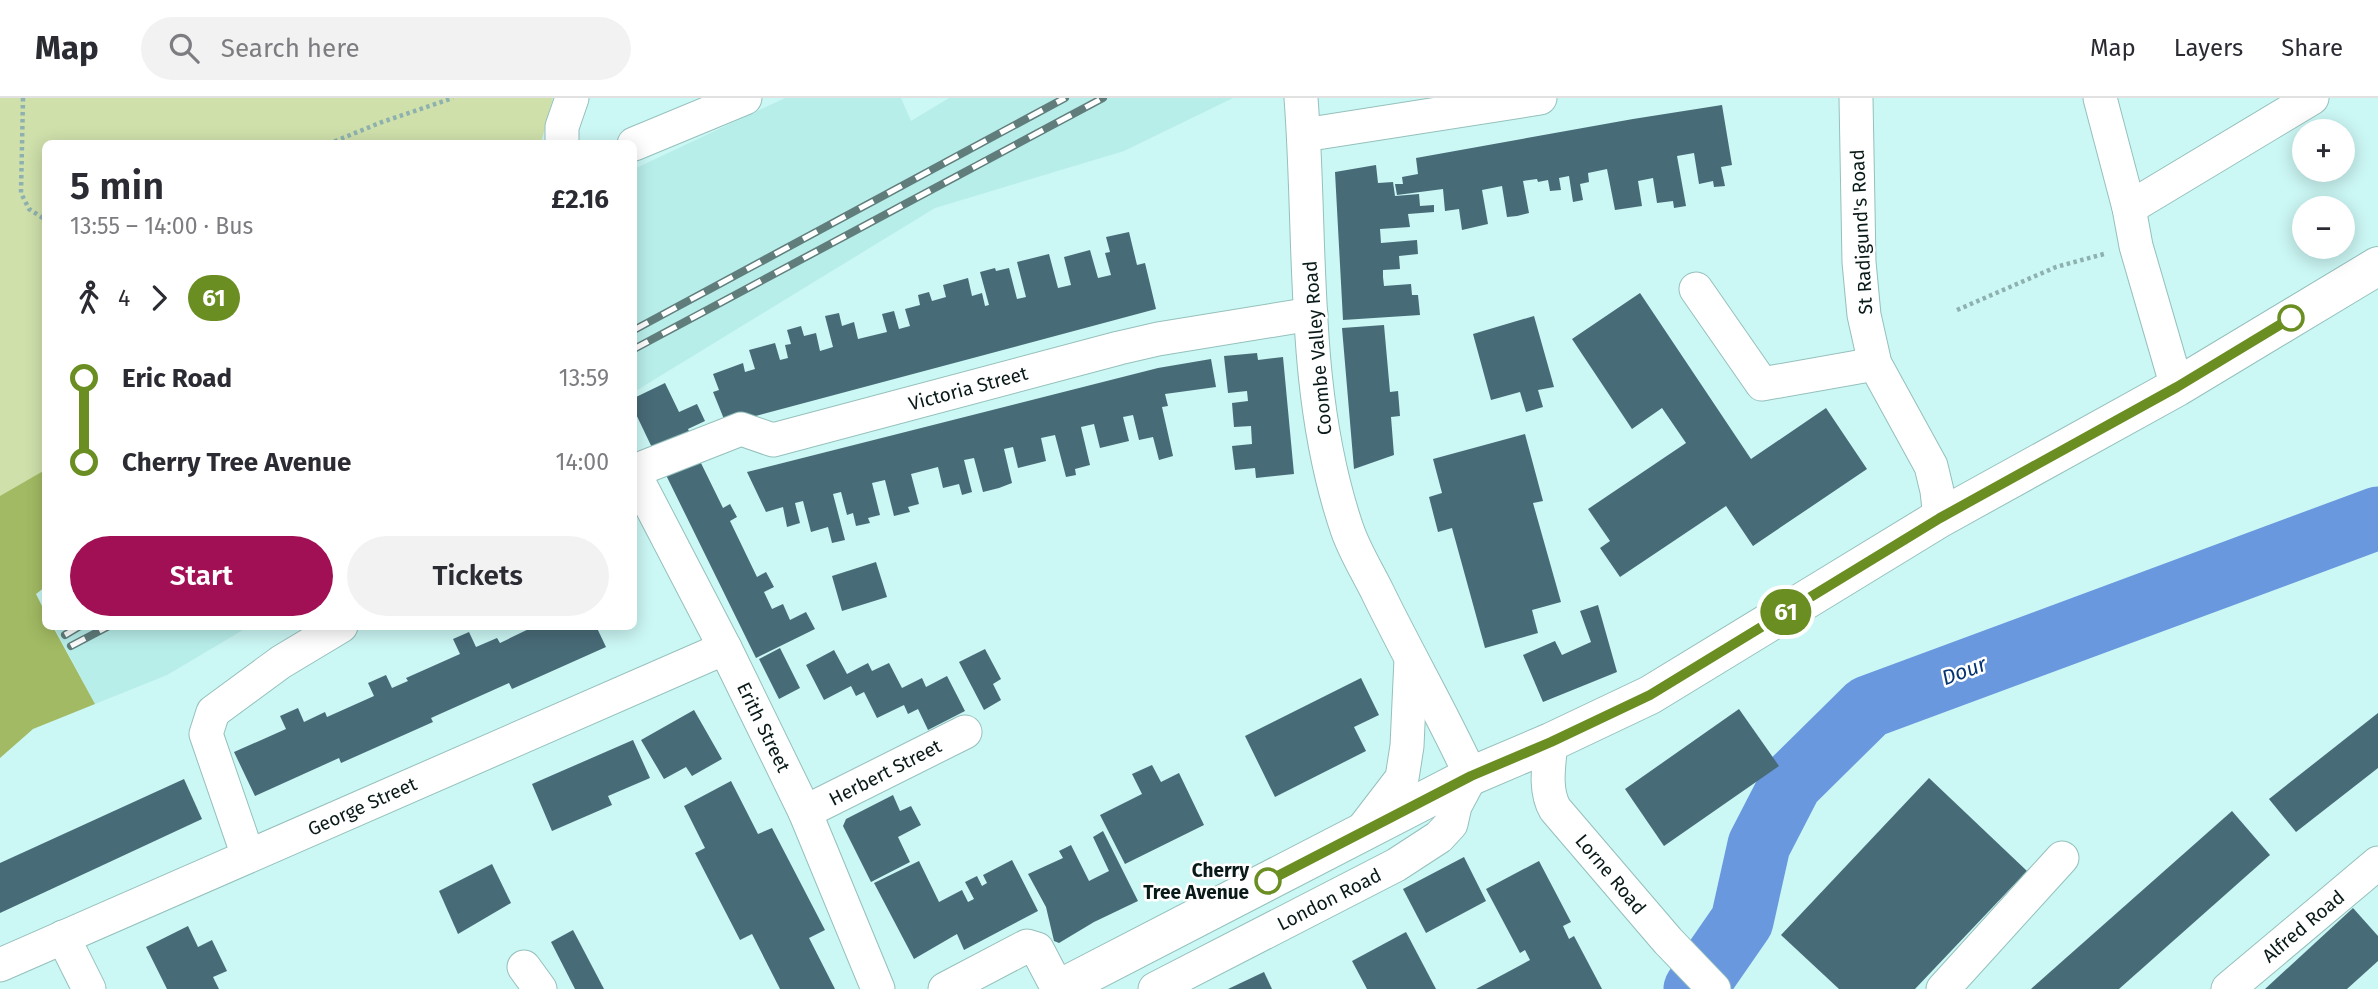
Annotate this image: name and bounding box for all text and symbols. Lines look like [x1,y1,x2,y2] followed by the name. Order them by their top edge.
[141,17,631,80] search box
[35,28,99,68] text: Map
[165,29,203,67] icon: search
[221,33,360,64] text: Search here
[2090,34,2136,62] text: Map
[2174,34,2243,62] text: Layers
[2281,34,2343,62] text: Share
[2292,119,2355,259] map controls
[2292,119,2355,182] button: +
[1846,149,1877,315] street label: St Radigund's Road
[70,163,164,209] text: 5 min
[551,184,609,215] text: £2.16
[2292,196,2355,259] button: −
[70,212,253,240] text: 13:55 – 14:00 · Bus
[1298,260,1337,436] street label: Coombe Valley Road
[70,279,108,317] icon: walk
[140,279,178,317] icon: forward
[118,284,130,312] text: 4
[202,284,226,312] text: 61
[2278,305,2304,331] unlabelled marker
[906,362,1030,415] street label: Victoria Street
[122,363,232,394] text: Eric Road
[559,364,609,392] text: 13:59
[122,447,351,478] text: Cherry Tree Avenue
[556,448,609,476] text: 14:00
[70,536,333,616] button: Start
[347,536,609,616] button: Tickets
[1754,589,1817,635] line badge: 61
[1774,598,1798,626] text: 61
[1938,651,1991,691] water label: Dour
[732,678,795,776] street label: Erith Street
[825,734,945,811] street label: Herbert Street
[304,772,420,841] street label: George Street
[1570,829,1651,919] street label: Lorne Road
[1143,859,1249,904] place label: Cherry Tree Avenue
[1273,863,1385,935] street label: London Road
[1255,868,1281,894] marker: Cherry Tree Avenue
[2258,885,2349,967] street label: Alfred Road

